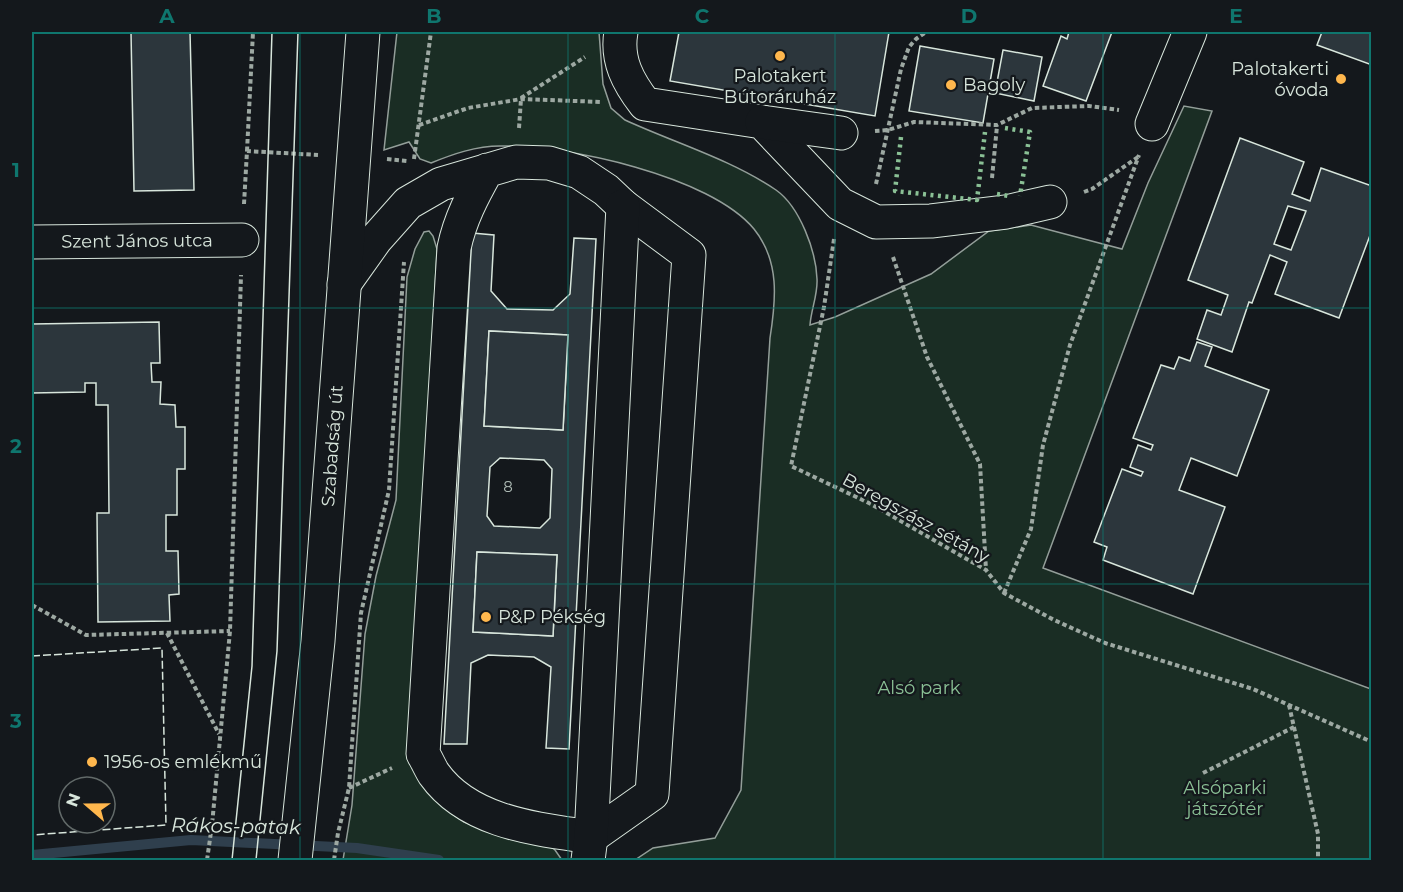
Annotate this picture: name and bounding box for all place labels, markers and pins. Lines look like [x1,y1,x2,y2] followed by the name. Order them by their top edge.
[773,49,787,63] marker: Palotakert Bútoráruház
[1231,58,1329,101] place label: Palotakerti óvoda
[724,65,836,108] place label: Palotakert Bútoráruház
[1334,72,1348,86] marker: Palotakerti óvoda
[963,74,1026,96] place label: Bagoly
[944,78,958,92] marker: Bagoly
[498,606,606,628] place label: P&P Pékség
[479,610,493,624] marker: P&P Pékség
[104,751,262,773] place label: 1956-os emlékmű
[85,755,99,769] marker: 1956-os emlékmű

